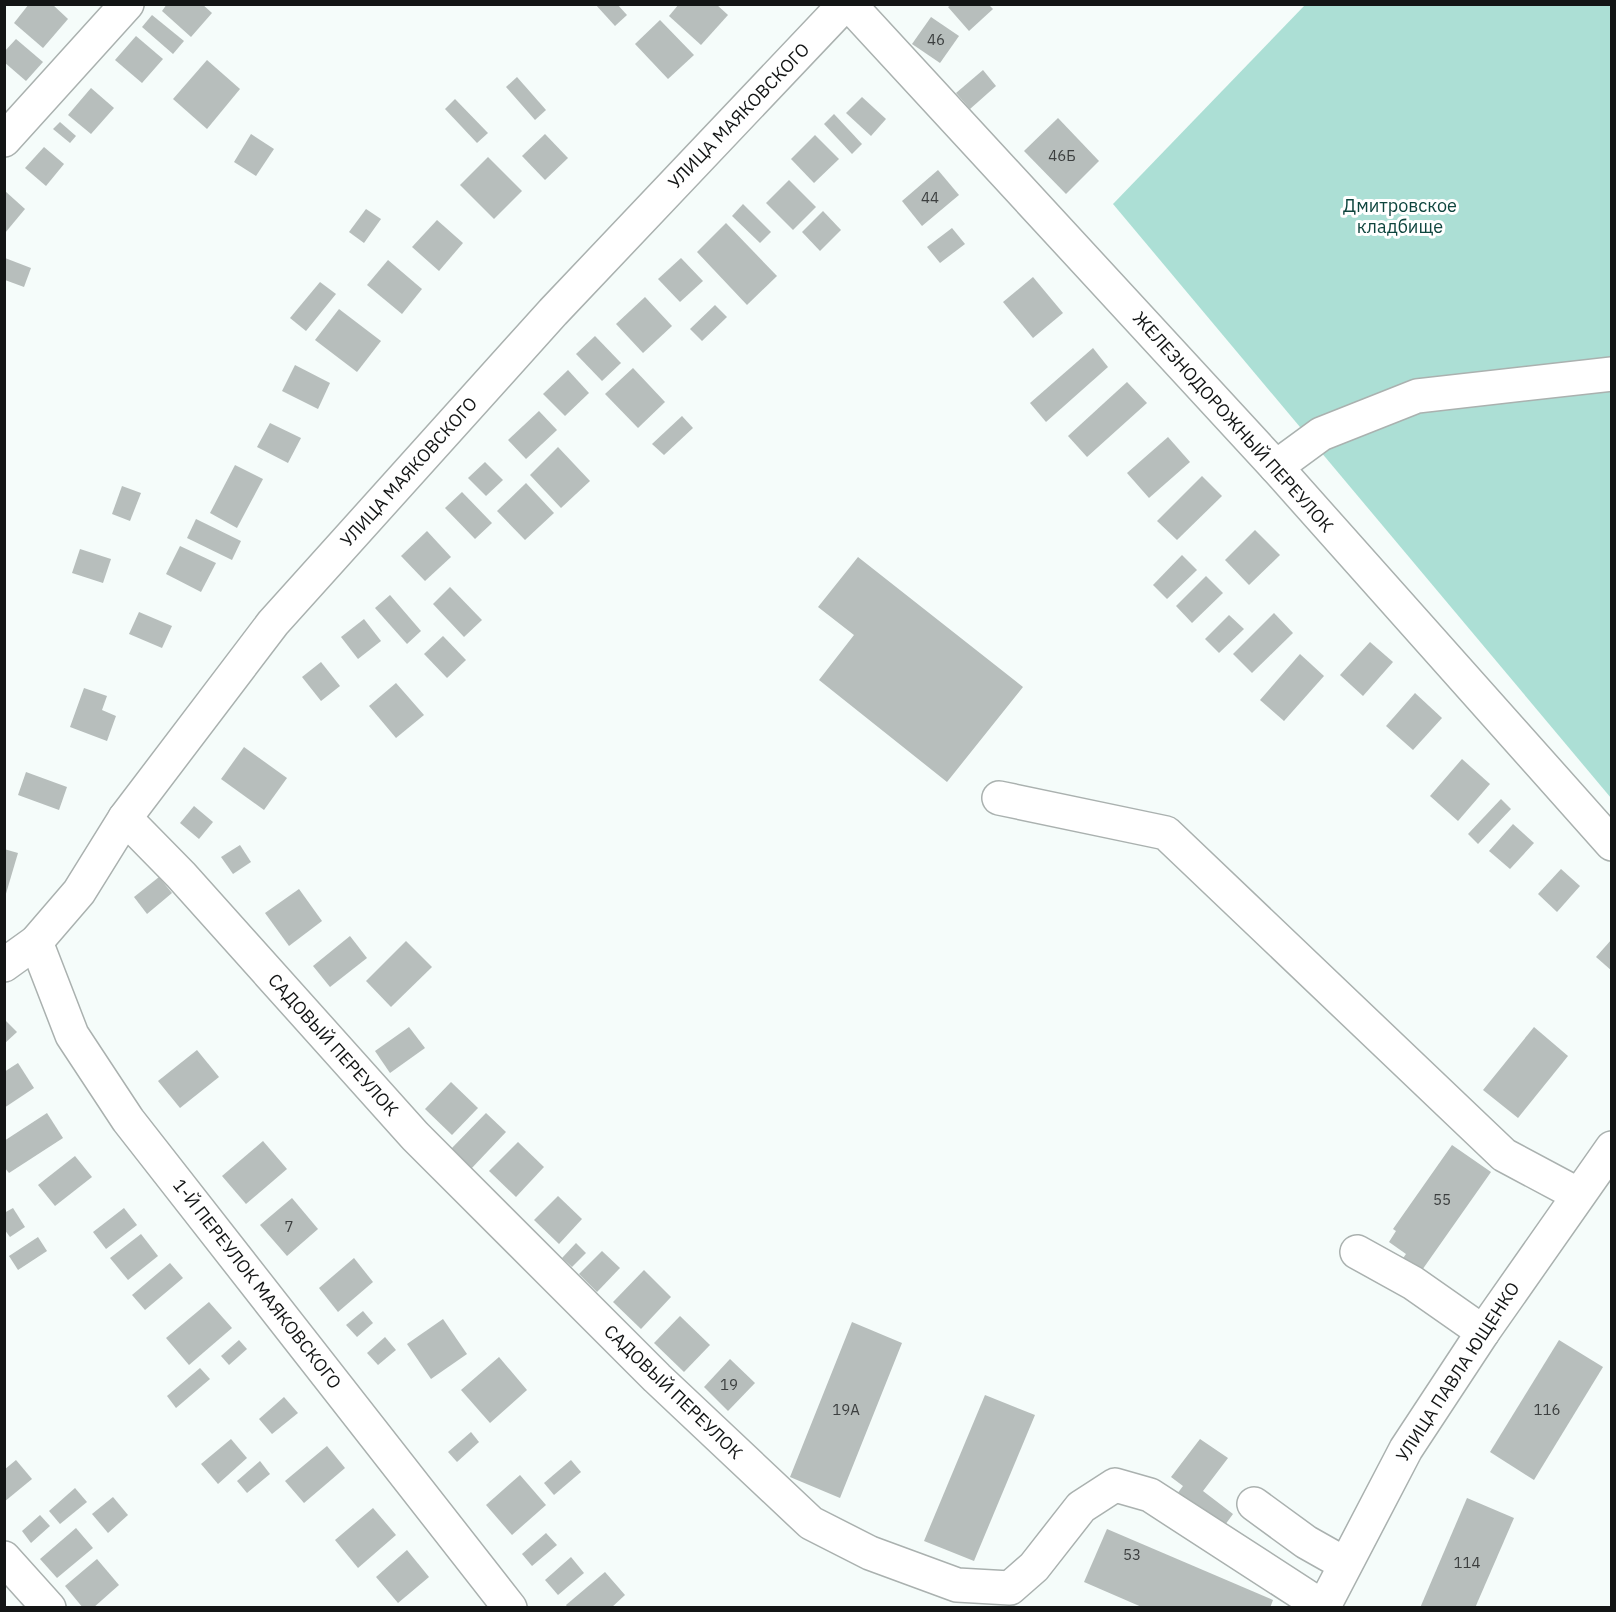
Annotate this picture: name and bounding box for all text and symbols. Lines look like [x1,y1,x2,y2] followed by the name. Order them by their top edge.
[927,30,945,49] house number: 46
[663,38,814,193] street label: УЛИЦА МАЯКОВСКОГО
[1048,146,1076,165] house number: 46Б
[921,188,939,207] house number: 44
[1343,194,1457,238] park label: Дмитровское кладбище
[1128,306,1339,537] street label: ЖЕЛЕЗНОДОРОЖНЫЙ ПЕРЕУЛОК
[335,392,482,551] street label: УЛИЦА МАЯКОВСКОГО
[263,969,404,1121] street label: САДОВЫЙ ПЕРЕУЛОК
[168,1174,347,1393] street label: 1-Й ПЕРЕУЛОК МАЯКОВСКОГО
[1433,1190,1451,1209] house number: 55
[284,1217,294,1236] house number: 7
[1391,1277,1524,1466] street label: УЛИЦА ПАВЛА ЮЩЕНКО
[599,1319,748,1464] street label: САДОВЫЙ ПЕРЕУЛОК
[720,1375,738,1394] house number: 19
[832,1400,860,1419] house number: 19А
[1533,1400,1561,1419] house number: 116
[1123,1545,1141,1564] house number: 53
[1453,1553,1481,1572] house number: 114

